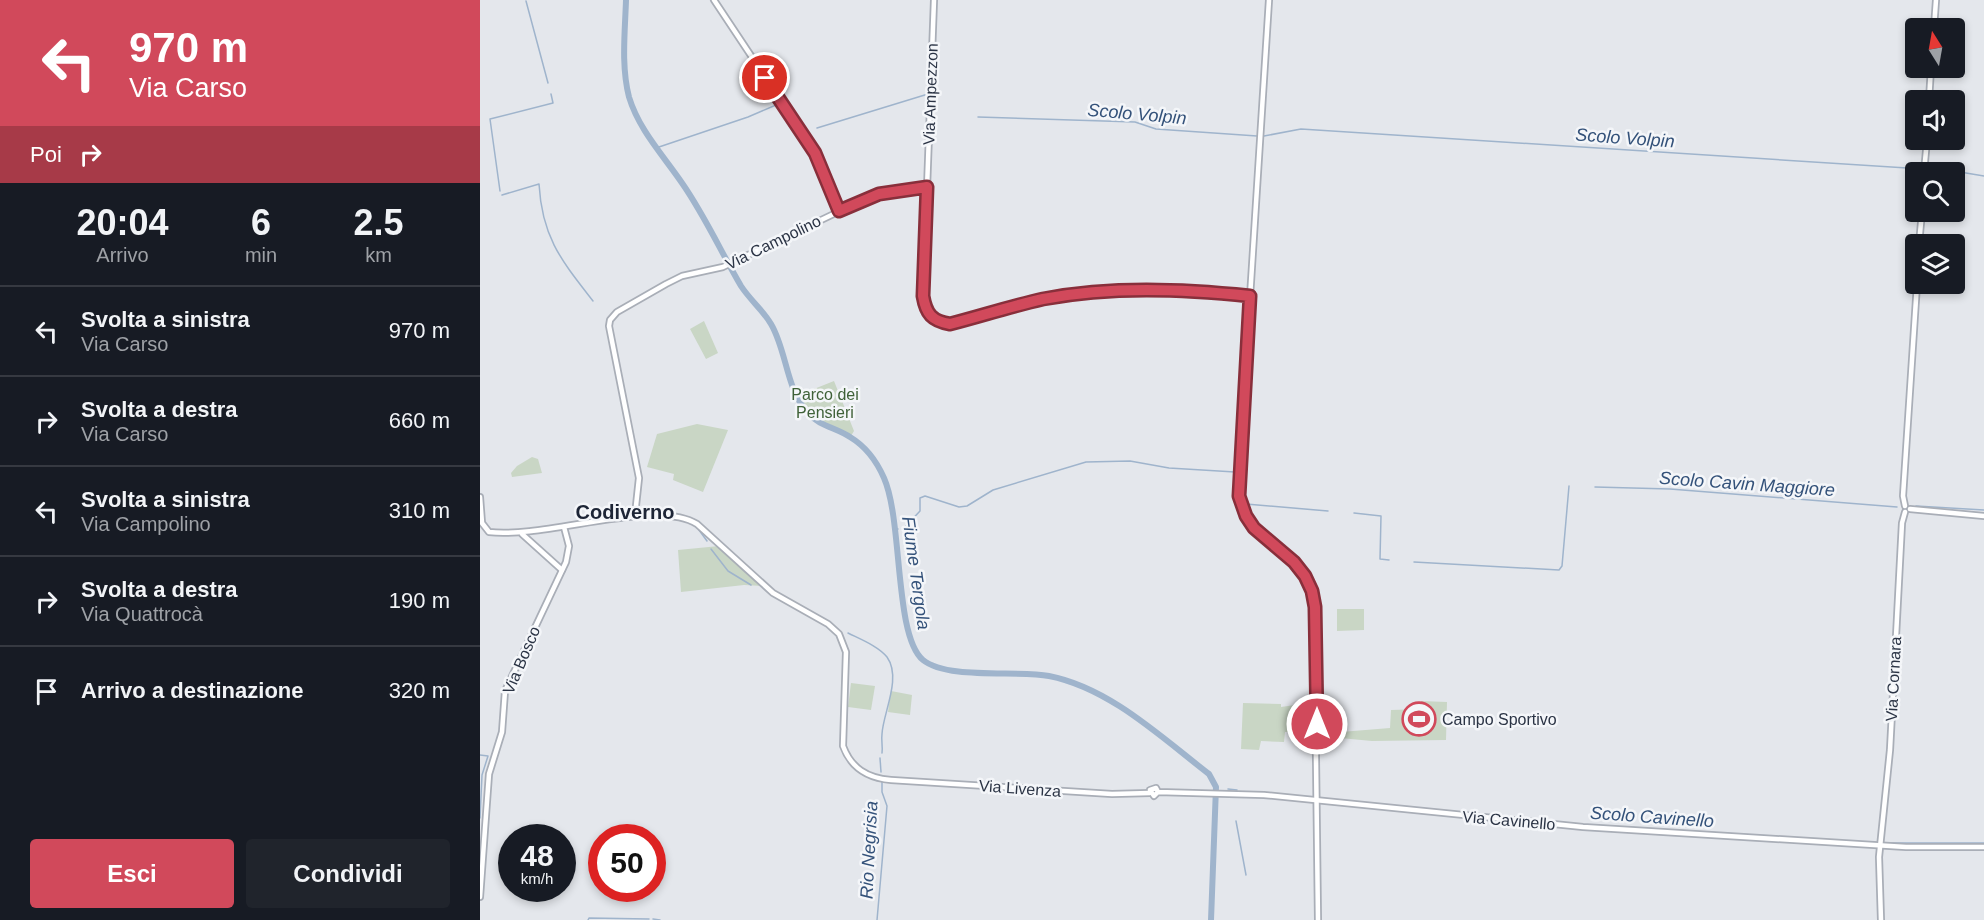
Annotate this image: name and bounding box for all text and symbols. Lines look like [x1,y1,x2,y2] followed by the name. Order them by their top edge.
[1905,18,1965,78] north arrow
[1905,18,1965,294] map controls
[30,24,108,102] icon: left
[129,24,248,71] text: 970 m
[920,43,941,145] street label: Via Ampezzon
[739,52,790,103] pin
[748,61,781,94] icon: arrive
[129,73,247,103] text: Via Carso
[1905,90,1965,150] button: sound
[1087,100,1187,128] water label: Scolo Volpin
[1575,125,1675,151] water label: Scolo Volpin
[74,138,107,171] icon: right
[30,142,62,167] text: Poi
[1905,162,1965,222] button: search
[76,202,168,243] text: 20:04
[251,202,271,243] text: 6
[354,202,404,243] text: 2.5
[723,212,824,273] street label: Via Campolino
[1905,234,1965,294] button: layers
[96,244,149,266] text: Arrivo
[245,244,277,266] text: min
[365,244,392,266] text: km
[81,307,250,332] text: Svolta a sinistra
[30,315,63,348] icon: left
[389,318,450,343] text: 970 m
[81,333,168,355] text: Via Carso
[791,386,859,421] park label: Parco dei Pensieri
[81,397,238,422] text: Svolta a destra
[30,405,63,438] icon: right
[389,408,450,433] text: 660 m
[81,423,168,445] text: Via Carso
[1658,468,1836,500] water label: Scolo Cavin Maggiore
[81,487,250,512] text: Svolta a sinistra
[30,495,63,528] icon: left
[389,498,450,523] text: 310 m
[576,501,674,523] district label: Codiverno
[81,513,211,535] text: Via Campolino
[898,515,934,631] water label: Fiume Tergola
[81,577,238,602] text: Svolta a destra
[30,585,63,618] icon: right
[389,588,450,613] text: 190 m
[81,603,203,625] text: Via Quattrocà
[500,624,543,697] street label: Via Bosco
[1883,636,1904,722] street label: Via Cornara
[30,675,63,708] icon: arrive
[81,678,304,703] text: Arrivo a destinazione
[389,678,450,703] text: 320 m
[1285,692,1349,756] position arrow
[1401,701,1437,737] sports icon: Campo Sportivo
[1442,711,1557,728] place label: Campo Sportivo
[978,777,1062,800] street label: Via Livenza
[856,801,882,899] water label: Rio Negrisia
[1589,803,1715,831] water label: Scolo Cavinello
[1462,808,1556,833] street label: Via Cavinello
[588,824,666,902] speed limit sign: 50
[30,839,234,908] button: Esci
[246,839,450,908] button: Condividi
[520,839,554,872] text: 48
[521,870,553,887] text: km/h

